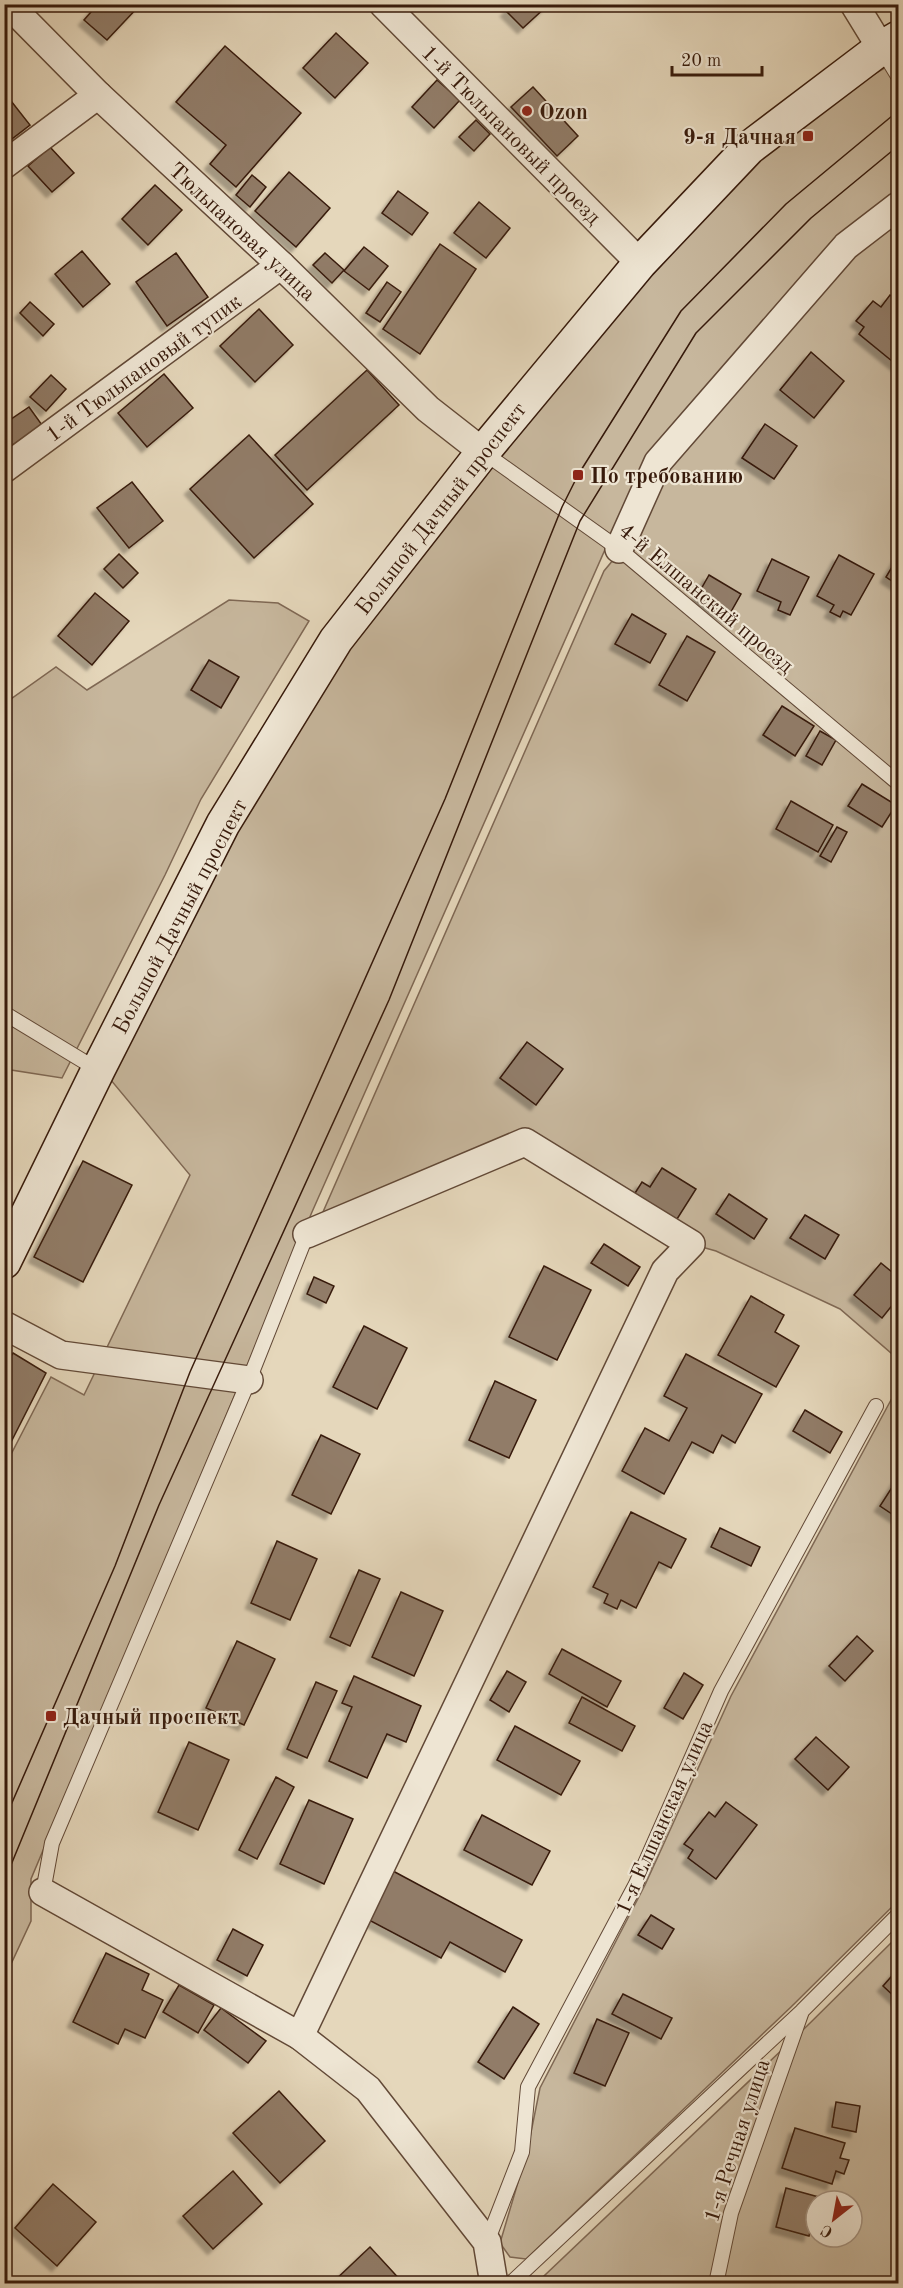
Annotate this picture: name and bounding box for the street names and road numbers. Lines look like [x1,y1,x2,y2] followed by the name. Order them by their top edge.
[417,42,604,229] street label: 1-й Тюльпановый проезд
[164,159,319,306] street label: Тюльпановая улица
[43,291,246,447] street label: 1-й Тюльпановый тупик
[352,399,531,619] street label: Большой Дачный проспект
[614,519,797,678] street label: 4-й Елшанский проезд
[109,796,252,1038] street label: Большой Дачный проспект
[612,1717,718,1918] street label: 1-я Елшанская улица
[701,2056,775,2225] street label: 1-я Речная улица

